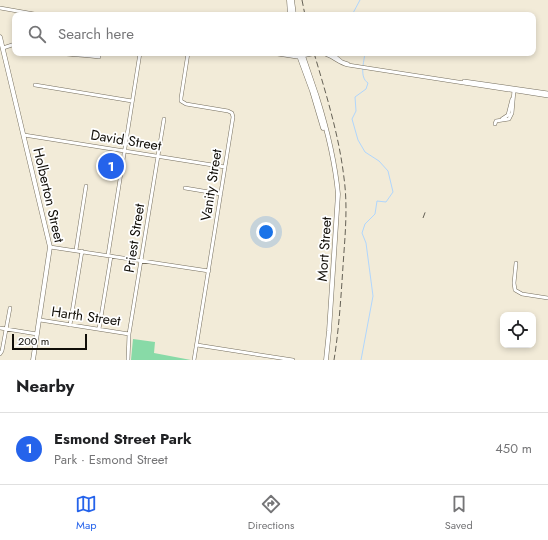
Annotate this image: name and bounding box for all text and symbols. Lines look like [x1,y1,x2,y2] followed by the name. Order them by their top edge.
[12,12,536,56] search box
[26,23,48,45] icon: search
[58,23,134,45] text: Search here
[89,125,164,156] street label: David Street
[28,146,70,245] street label: Holberton Street
[195,147,227,222] street label: Vanity Street
[98,151,124,181] pin: 1
[119,201,149,274] street label: Priest Street
[312,215,336,282] street label: Mort Street
[256,222,276,242] your location
[50,301,123,331] street label: Harth Street
[500,312,536,348] map controls
[500,312,536,348] button: locate
[12,332,87,351] scale bar
[18,333,49,349] text: 200 m
[16,374,74,398] text: Nearby
[54,428,192,450] text: Esmond Street Park
[26,439,32,458] text: 1
[495,439,532,458] text: 450 m
[54,450,168,469] text: Park · Esmond Street
[75,493,97,533] tab: Map
[248,493,294,533] tab: Directions
[445,493,473,533] tab: Saved

